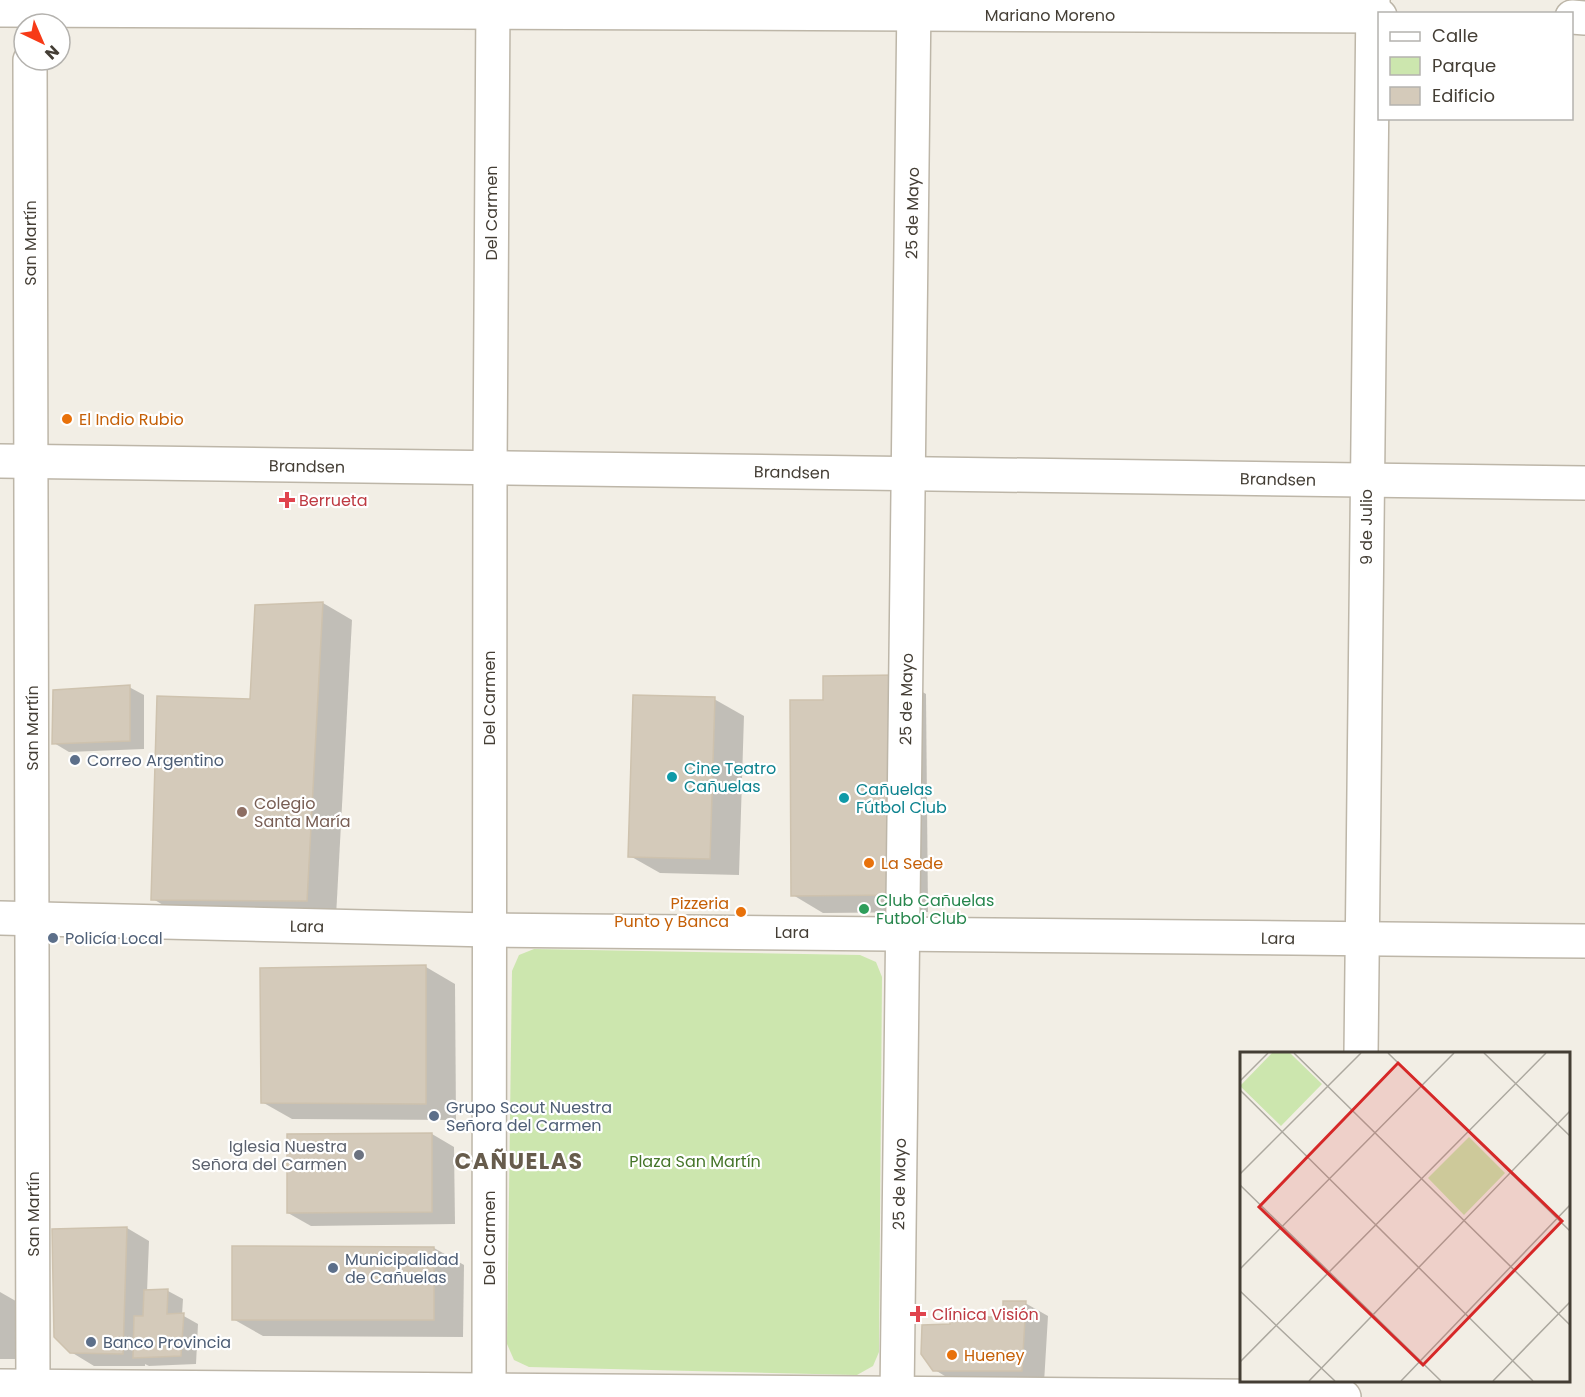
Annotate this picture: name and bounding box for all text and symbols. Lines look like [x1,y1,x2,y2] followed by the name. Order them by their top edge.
[985,4,1115,27] street label: Mariano Moreno
[12,12,72,72] north arrow
[1378,12,1573,120] legend
[1432,23,1478,48] text: Calle
[40,40,64,65] text: N
[1432,53,1496,78] text: Parque
[1432,83,1495,108] text: Edificio
[480,165,503,261] street label: Del Carmen
[900,167,925,259] street label: 25 de Mayo
[19,200,42,286] street label: San Martín
[79,408,184,431] place label: El Indio Rubio
[60,412,74,426] marker: El Indio Rubio
[269,454,345,479] street label: Brandsen
[754,460,830,485] street label: Brandsen
[1240,467,1316,492] street label: Brandsen
[299,489,367,512] place label: Berrueta
[1355,489,1378,565] street label: 9 de Julio
[280,493,294,507] marker: Berrueta
[478,650,501,746] street label: Del Carmen
[894,653,919,745] street label: 25 de Mayo
[21,685,44,771] street label: San Martín
[87,749,224,772] place label: Correo Argentino
[68,753,82,767] marker: Correo Argentino
[684,757,776,798] place label: Cine Teatro Cañuelas
[665,770,679,784] marker: Cine Teatro Cañuelas
[856,778,947,819] place label: Cañuelas Fútbol Club
[837,791,851,805] marker: Cañuelas Fútbol Club
[254,792,351,833] place label: Colegio Santa María
[235,805,249,819] marker: Colegio Santa María
[881,852,943,875] place label: La Sede
[862,856,876,870] marker: La Sede
[876,889,994,930] place label: Club Cañuelas Futbol Club
[614,892,729,933] place label: Pizzeria Punto y Banca
[857,902,871,916] marker: Club Cañuelas Futbol Club
[734,905,748,919] marker: Pizzeria Punto y Banca
[290,915,324,938] street label: Lara
[775,921,809,944] street label: Lara
[65,927,163,950] place label: Policía Local
[1261,927,1295,950] street label: Lara
[46,931,60,945] marker: Policía Local
[1240,1052,1570,1382] inset map
[446,1096,612,1137] place label: Grupo Scout Nuestra Señora del Carmen
[427,1109,441,1123] marker: Grupo Scout Nuestra Señora del Carmen
[191,1135,347,1176] place label: Iglesia Nuestra Señora del Carmen
[887,1138,912,1230] street label: 25 de Mayo
[454,1146,584,1177] district label: CAÑUELAS
[352,1148,366,1162] marker: Iglesia Nuestra Señora del Carmen
[629,1150,761,1173] park label: Plaza San Martín
[22,1171,45,1257] street label: San Martín
[478,1190,501,1286] street label: Del Carmen
[345,1248,459,1289] place label: Municipalidad de Cañuelas
[326,1261,340,1275] marker: Municipalidad de Cañuelas
[932,1303,1039,1326] place label: Clínica Visión
[909,1305,927,1323] marker: Clínica Visión
[103,1331,231,1354] place label: Banco Provincia
[84,1335,98,1349] marker: Banco Provincia
[964,1344,1024,1367] place label: Hueney
[945,1348,959,1362] marker: Hueney

